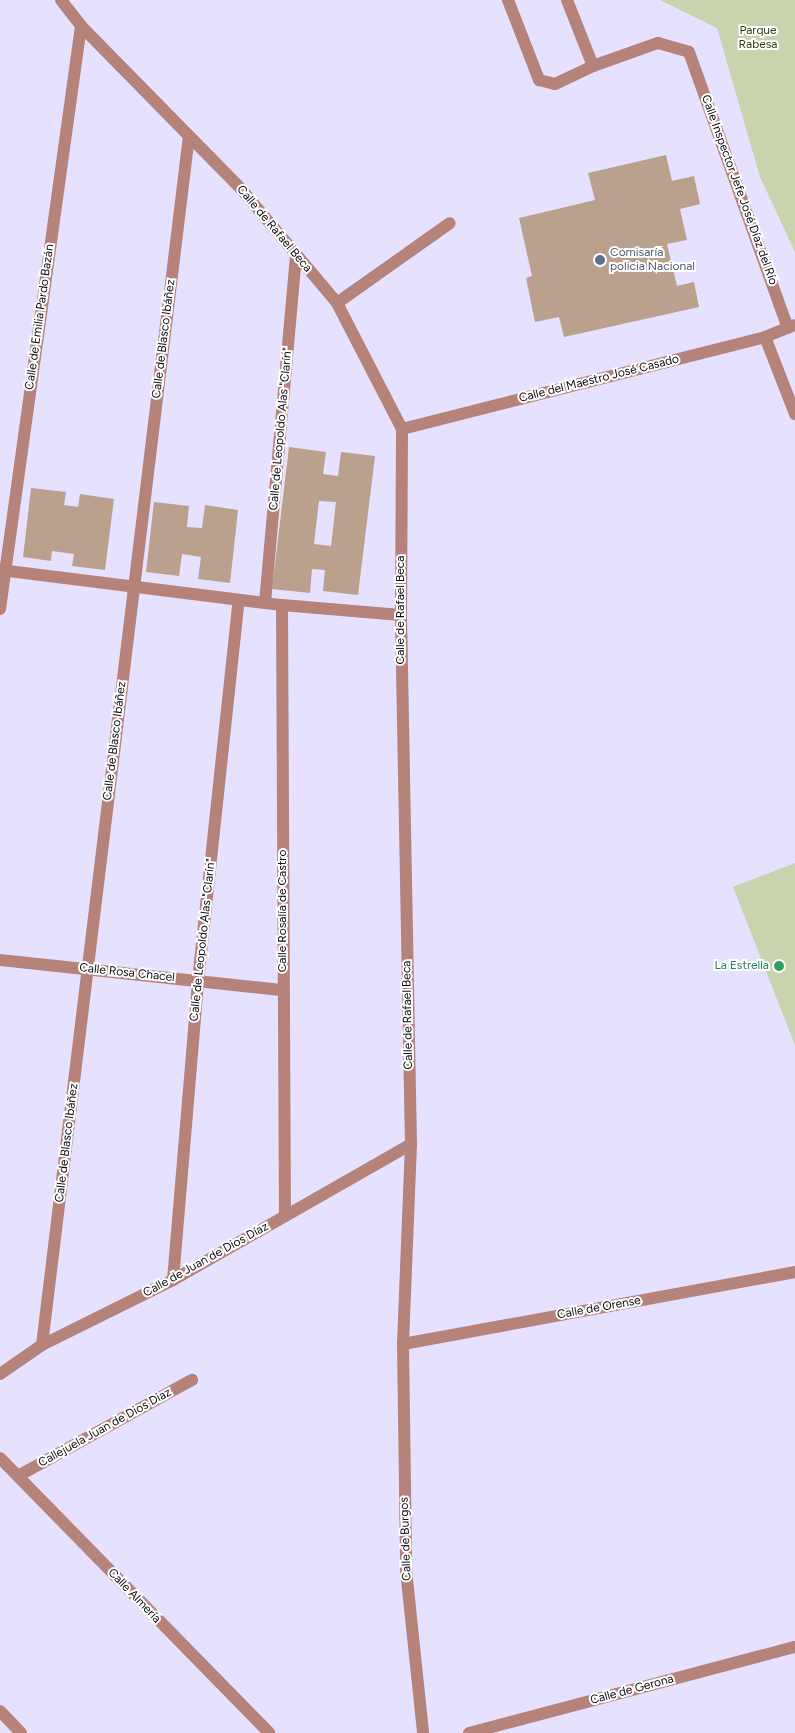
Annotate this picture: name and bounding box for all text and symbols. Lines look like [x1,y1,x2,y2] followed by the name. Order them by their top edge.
[739,24,777,52] park label: Parque Rabesa
[698,93,780,287] street label: Calle Inspector Jefe José Díaz del Río
[233,183,315,275] street label: Calle de Rafael Beca
[23,243,57,391] street label: Calle de Emilia Pardo Bazán
[610,246,695,274] place label: Comisaría policia Nacional
[594,254,606,266] marker: Comisaría policia Nacional
[150,279,178,399] street label: Calle de Blasco Ibáñez
[267,347,295,511] street label: Calle de Leopoldo Alas "Clarín"
[517,352,681,406] street label: Calle del Maestro José Casado
[394,556,408,664] street label: Calle de Rafael Beca
[101,681,129,801] street label: Calle de Blasco Ibáñez
[276,850,290,972] street label: Calle Rosalía de Castro
[187,858,219,1022] street label: Calle de Leopoldo Alas "Clarín"
[714,959,769,973] place label: La Estrella
[400,960,416,1070] street label: Calle de Rafael Beca
[773,960,785,972] marker: La Estrella
[79,961,175,985] street label: Calle Rosa Chacel
[53,1083,81,1203] street label: Calle de Blasco Ibáñez
[141,1220,271,1300] street label: Calle de Juan de Dios Díaz
[556,1294,642,1322] street label: Calle de Orense
[36,1385,174,1471] street label: Callejuela Juan de Dios Diaz
[397,1497,415,1581] street label: Calle de Burgos
[104,1566,164,1626] street label: Calle Almería
[589,1672,675,1708] street label: Calle de Gerona

